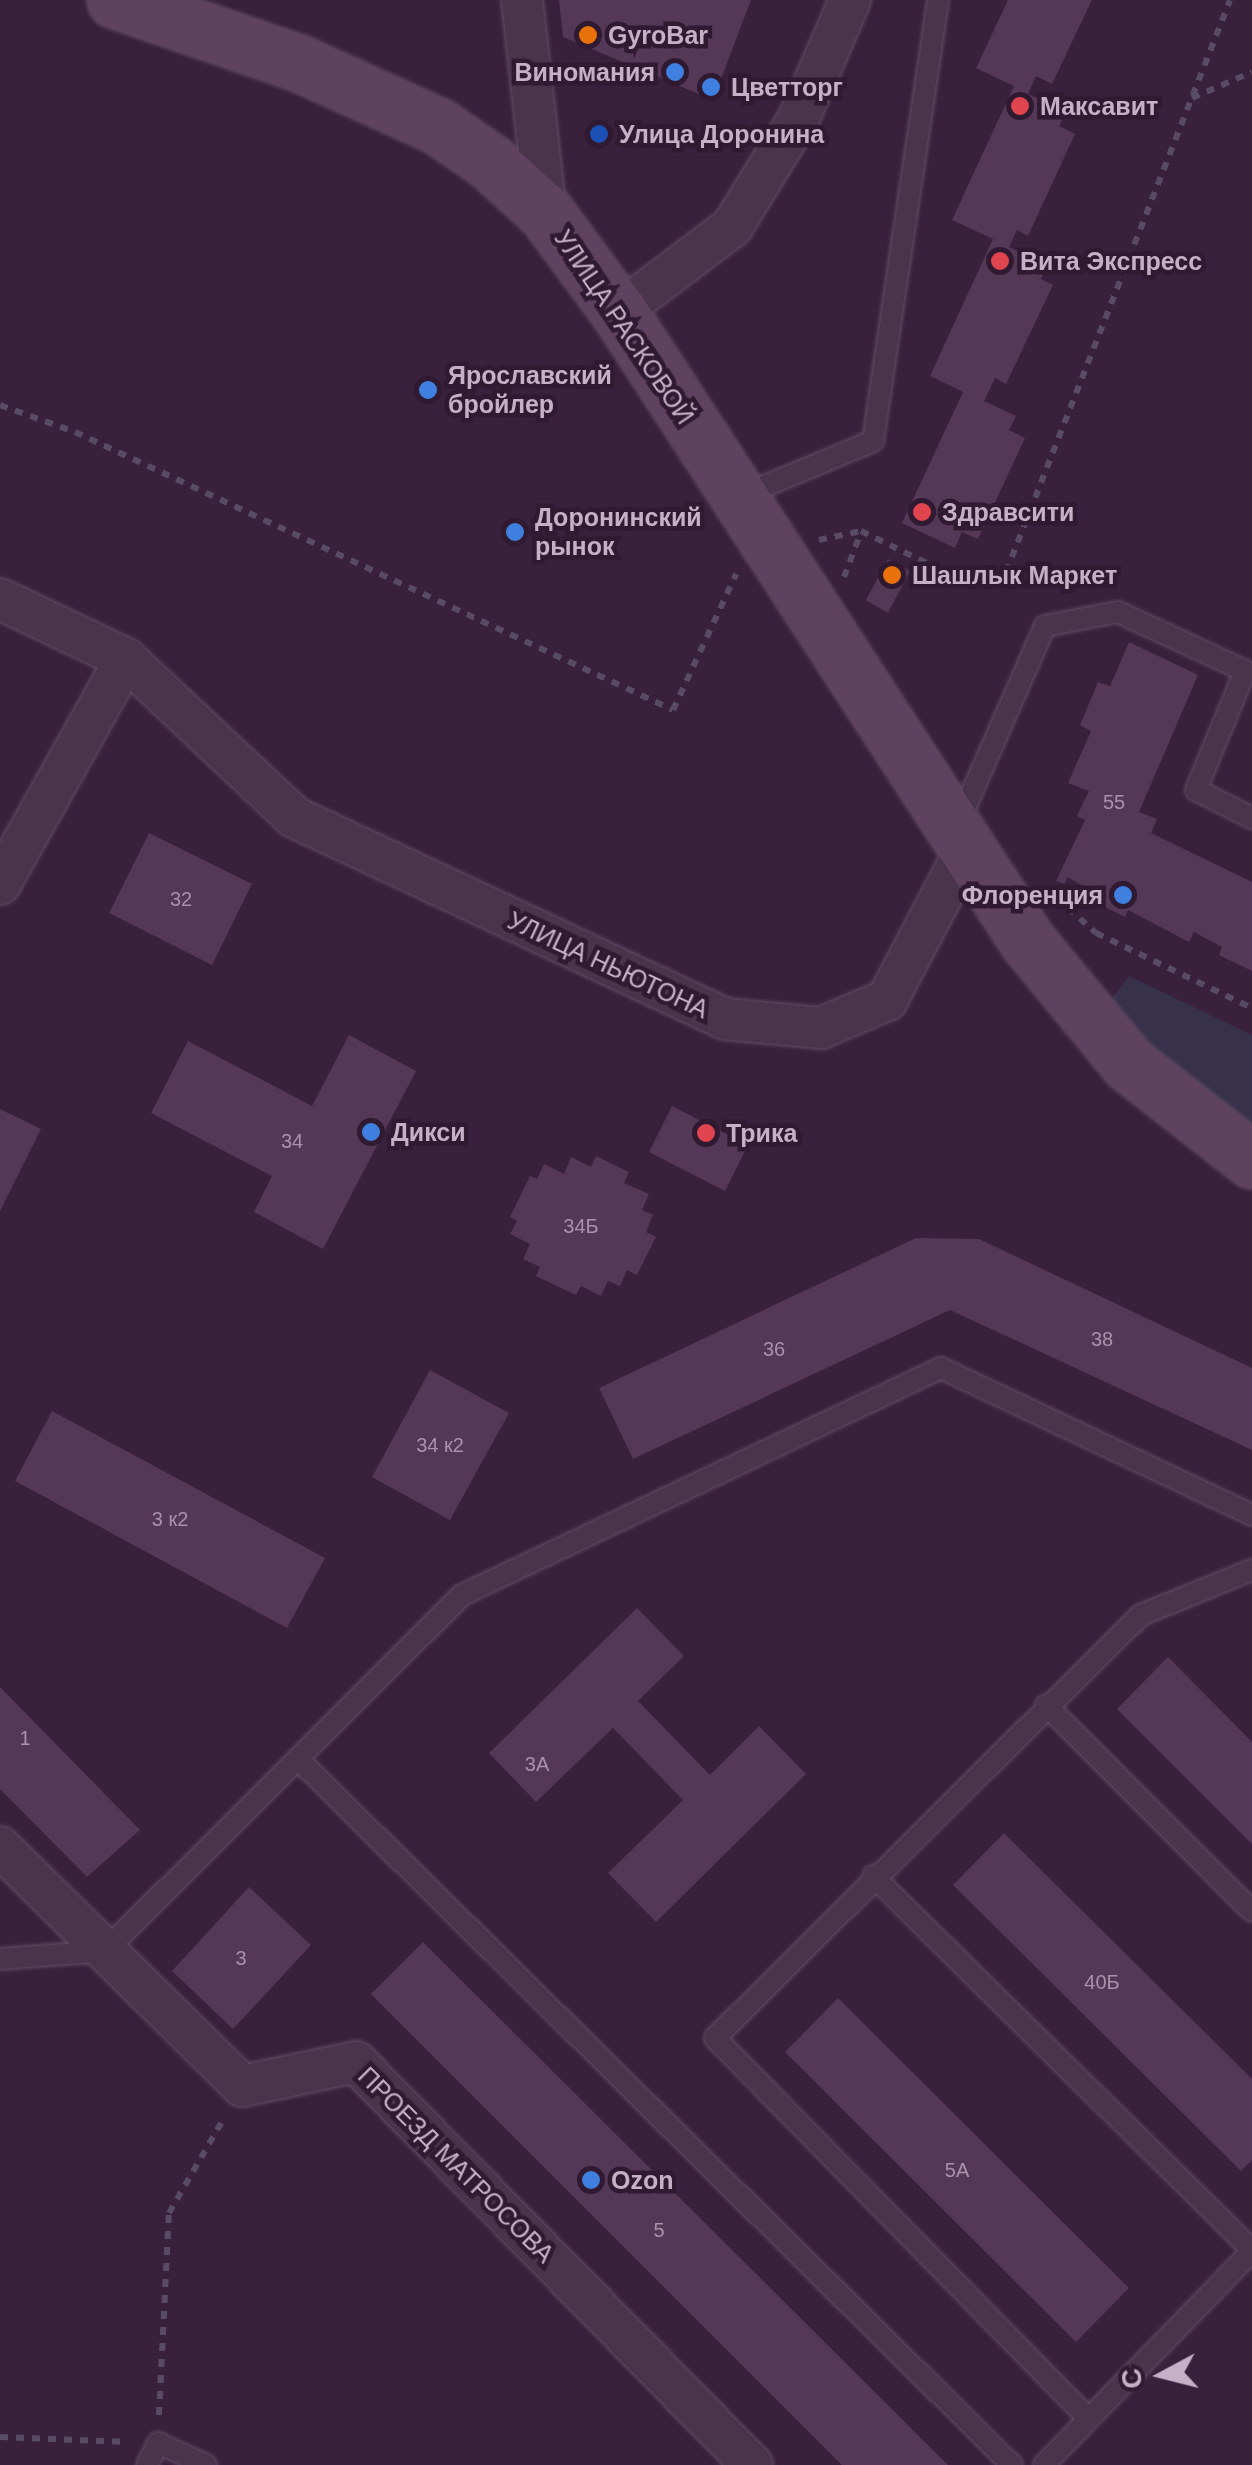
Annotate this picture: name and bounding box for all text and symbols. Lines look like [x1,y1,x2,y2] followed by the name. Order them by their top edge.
[608,20,708,50] place label: GyroBar
[577,24,599,46] marker: GyroBar
[514,57,655,87] place label: Виномания
[664,61,686,83] marker: Виномания
[731,72,843,102] place label: Цветторг
[700,76,722,98] marker: Цветторг
[1040,91,1158,121] place label: Максавит
[1009,95,1031,117] marker: Максавит
[619,119,824,149] place label: Улица Доронина
[588,123,610,145] marker: Улица Доронина
[548,224,700,430] street label: УЛИЦА РАСКОВОЙ
[1020,246,1202,276] place label: Вита Экспресс
[989,250,1011,272] marker: Вита Экспресс
[448,361,612,420] place label: Ярославский бройлер
[417,379,439,401] marker: Ярославский бройлер
[942,497,1074,527] place label: Здравсити
[911,501,933,523] marker: Здравсити
[535,503,702,562] place label: Доронинский рынок
[504,521,526,543] marker: Доронинский рынок
[912,560,1117,590] place label: Шашлык Маркет
[881,564,903,586] marker: Шашлык Маркет
[1103,790,1125,814] house number: 55
[962,880,1103,910] place label: Флоренция
[1112,884,1134,906] marker: Флоренция
[170,887,192,911] house number: 32
[503,905,713,1025] street label: УЛИЦА НЬЮТОНА
[391,1117,466,1147] place label: Дикси
[726,1118,797,1148] place label: Трика
[360,1121,382,1143] marker: Дикси
[695,1122,717,1144] marker: Трика
[281,1129,303,1153] house number: 34
[563,1214,599,1238] house number: 34Б
[1091,1327,1113,1351] house number: 38
[763,1337,785,1361] house number: 36
[416,1433,464,1457] house number: 34 к2
[152,1507,188,1531] house number: 3 к2
[19,1726,31,1750] house number: 1
[525,1752,549,1776] house number: 3А
[235,1946,247,1970] house number: 3
[1084,1970,1120,1994] house number: 40Б
[352,2061,560,2269] street label: ПРОЕЗД МАТРОСОВА
[945,2158,969,2182] house number: 5А
[611,2165,673,2195] place label: Ozon
[580,2169,602,2191] marker: Ozon
[653,2218,665,2242] house number: 5
[1112,2325,1212,2425] north arrow
[1115,2367,1148,2391] text: С

